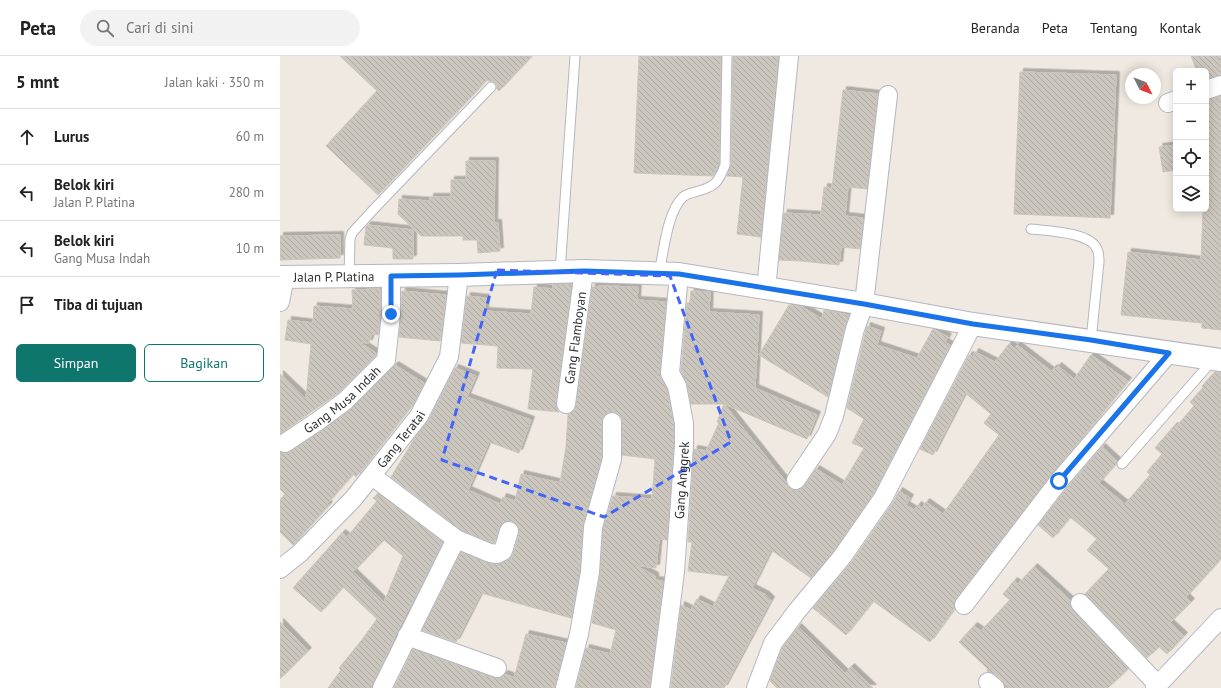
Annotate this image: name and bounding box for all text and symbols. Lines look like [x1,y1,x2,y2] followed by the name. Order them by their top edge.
[80,10,360,46] search box
[20,16,56,40] text: Peta
[94,17,116,39] icon: search
[126,18,193,37] text: Cari di sini
[971,19,1020,37] text: Beranda
[1042,19,1068,37] text: Peta
[1090,19,1138,37] text: Tentang
[1160,19,1201,37] text: Kontak
[1125,68,1161,104] north arrow
[1173,68,1209,212] map controls
[1173,68,1209,104] button: +
[16,71,59,93] text: 5 mnt
[165,74,264,91] text: Jalan kaki · 350 m
[1173,104,1209,140] button: −
[16,126,38,148] icon: ahead
[54,127,89,146] text: Lurus
[236,128,264,145] text: 60 m
[1173,140,1209,176] button: locate
[54,175,114,194] text: Belok kiri
[1173,176,1209,212] button: layers
[16,182,38,204] icon: left
[229,184,264,201] text: 280 m
[54,194,135,211] text: Jalan P. Platina
[54,231,114,250] text: Belok kiri
[16,238,38,260] icon: left
[236,240,264,257] text: 10 m
[54,250,150,267] text: Gang Musa Indah
[292,267,375,285] street label: Jalan P. Platina
[560,290,590,385] street label: Gang Flamboyan
[16,294,38,316] icon: arrive
[54,295,143,314] text: Tiba di tujuan
[382,305,400,323] route end
[16,344,136,382] button: Simpan
[144,344,264,382] button: Bagikan
[300,362,384,437] street label: Gang Musa Indah
[373,408,429,471] street label: Gang Teratai
[670,441,693,519] street label: Gang Anggrek
[1050,472,1068,490] route start

